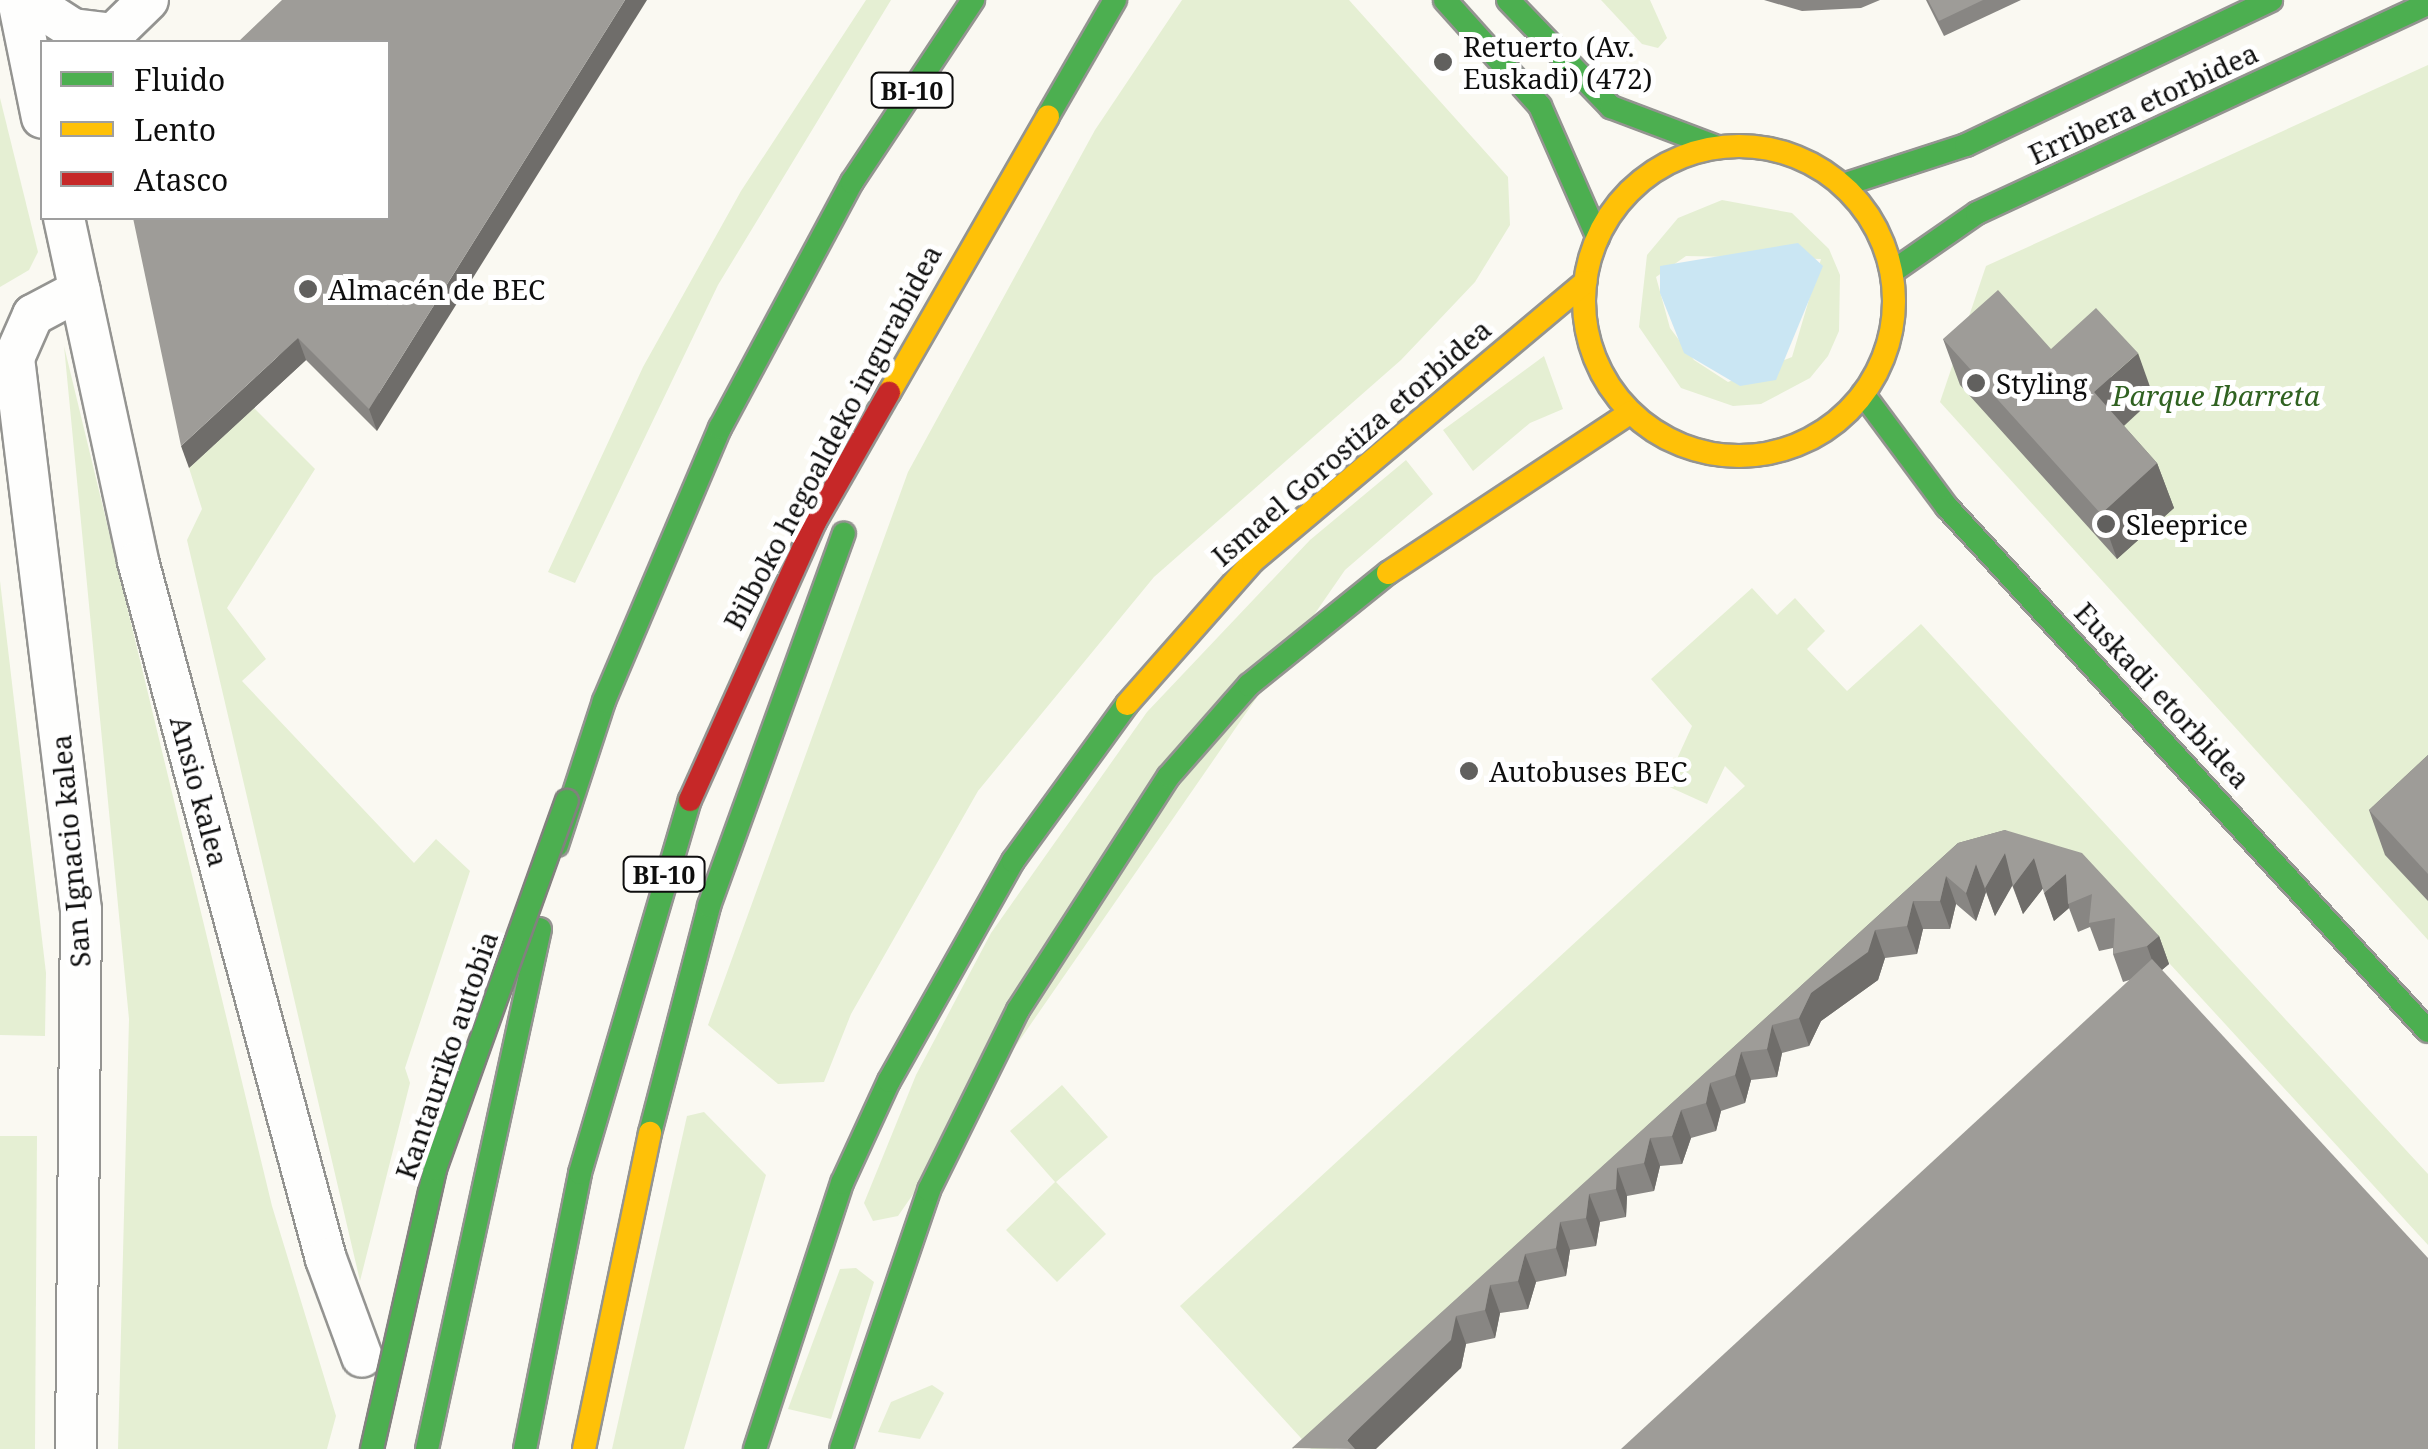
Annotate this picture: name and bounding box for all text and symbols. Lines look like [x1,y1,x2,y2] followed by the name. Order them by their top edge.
[1463,29,1652,95] place label: Retuerto (Av. Euskadi) (472)
[2023,35,2263,171] street label: Erribera etorbidea
[40,40,390,220] legend
[1432,51,1454,73] marker: Retuerto (Av. Euskadi) (472)
[134,59,225,100] text: Fluido
[870,70,954,110] road number: BI-10
[134,109,216,150] text: Lento
[134,159,228,200] text: Atasco
[716,239,948,635] street label: Bilboko hegoaldeko ingurabidea
[328,272,545,306] place label: Almacén de BEC
[297,278,319,300] marker: Almacén de BEC
[1205,312,1497,572] street label: Ismael Gorostiza etorbidea
[1996,366,2088,400] place label: Styling
[1965,372,1987,394] marker: Styling
[2112,378,2320,412] park label: Parque Ibarreta
[2126,507,2248,541] place label: Sleeprice
[2095,513,2117,535] marker: Sleeprice
[2068,595,2258,795] street label: Euskadi etorbidea
[164,712,236,870] street label: Ansio kalea
[43,733,97,969] street label: San Ignacio kalea
[1489,754,1687,788] place label: Autobuses BEC
[1458,760,1480,782] marker: Autobuses BEC
[622,854,706,894] road number: BI-10
[388,927,504,1183] street label: Kantauriko autobia

